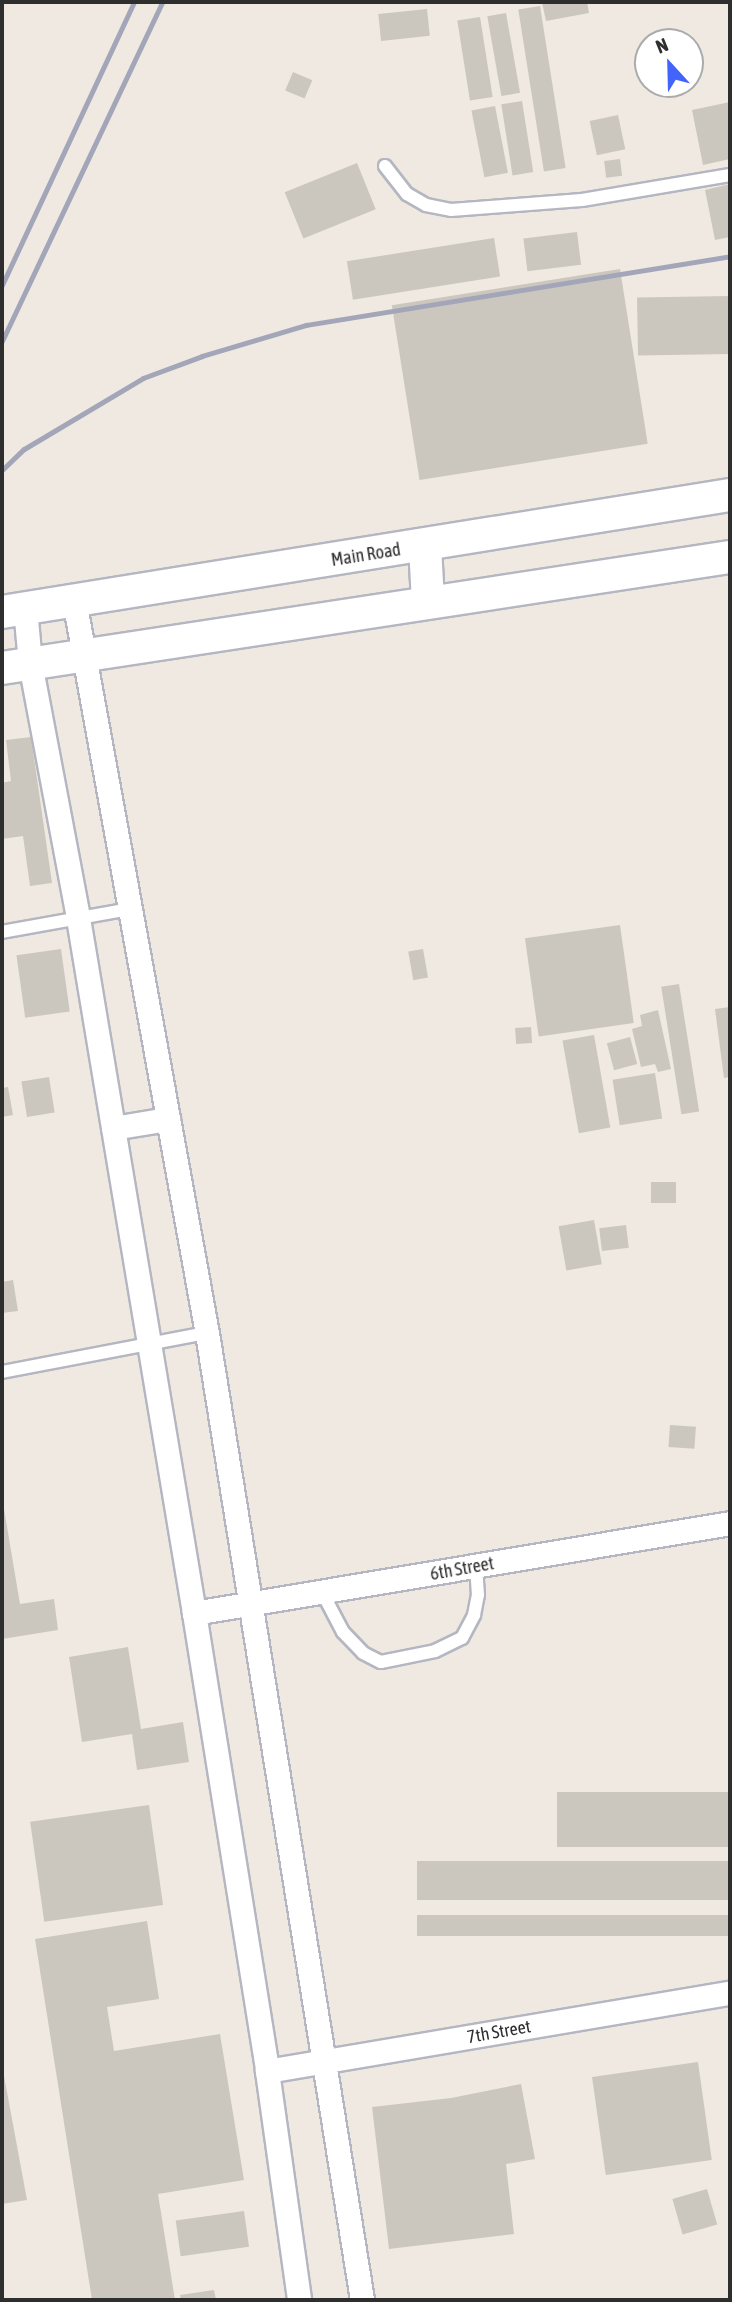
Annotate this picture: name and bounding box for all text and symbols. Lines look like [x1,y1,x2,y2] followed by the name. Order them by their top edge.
[634,28,704,98] north arrow
[653,33,671,58] text: N
[330,539,402,571] street label: Main Road
[428,1553,496,1585] street label: 6th Street
[465,2016,533,2048] street label: 7th Street

